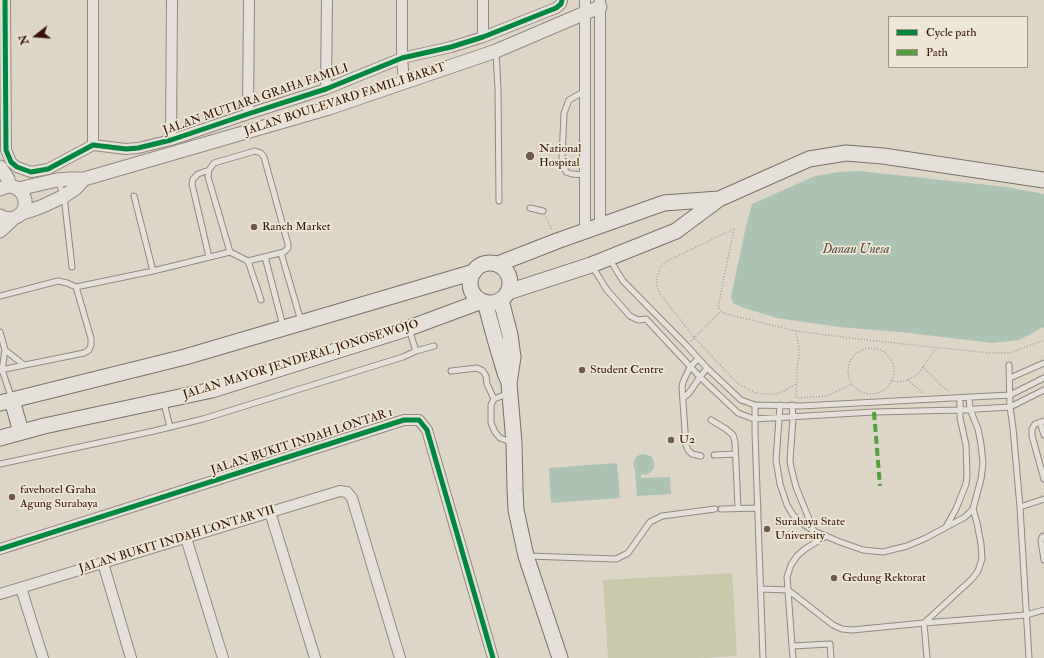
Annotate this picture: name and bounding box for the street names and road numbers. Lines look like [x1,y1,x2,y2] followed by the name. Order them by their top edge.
[161,61,351,139] street label: JALAN MUTIARA GRAHA FAMILI
[242,61,448,139] street label: JALAN BOULEVARD FAMILI BARAT
[181,317,421,403] street label: JALAN MAYOR JENDERAL JONOSEWOJO
[209,406,395,478] street label: JALAN BUKIT INDAH LONTAR 1
[77,503,277,577] street label: JALAN BUKIT INDAH LONTAR VII

